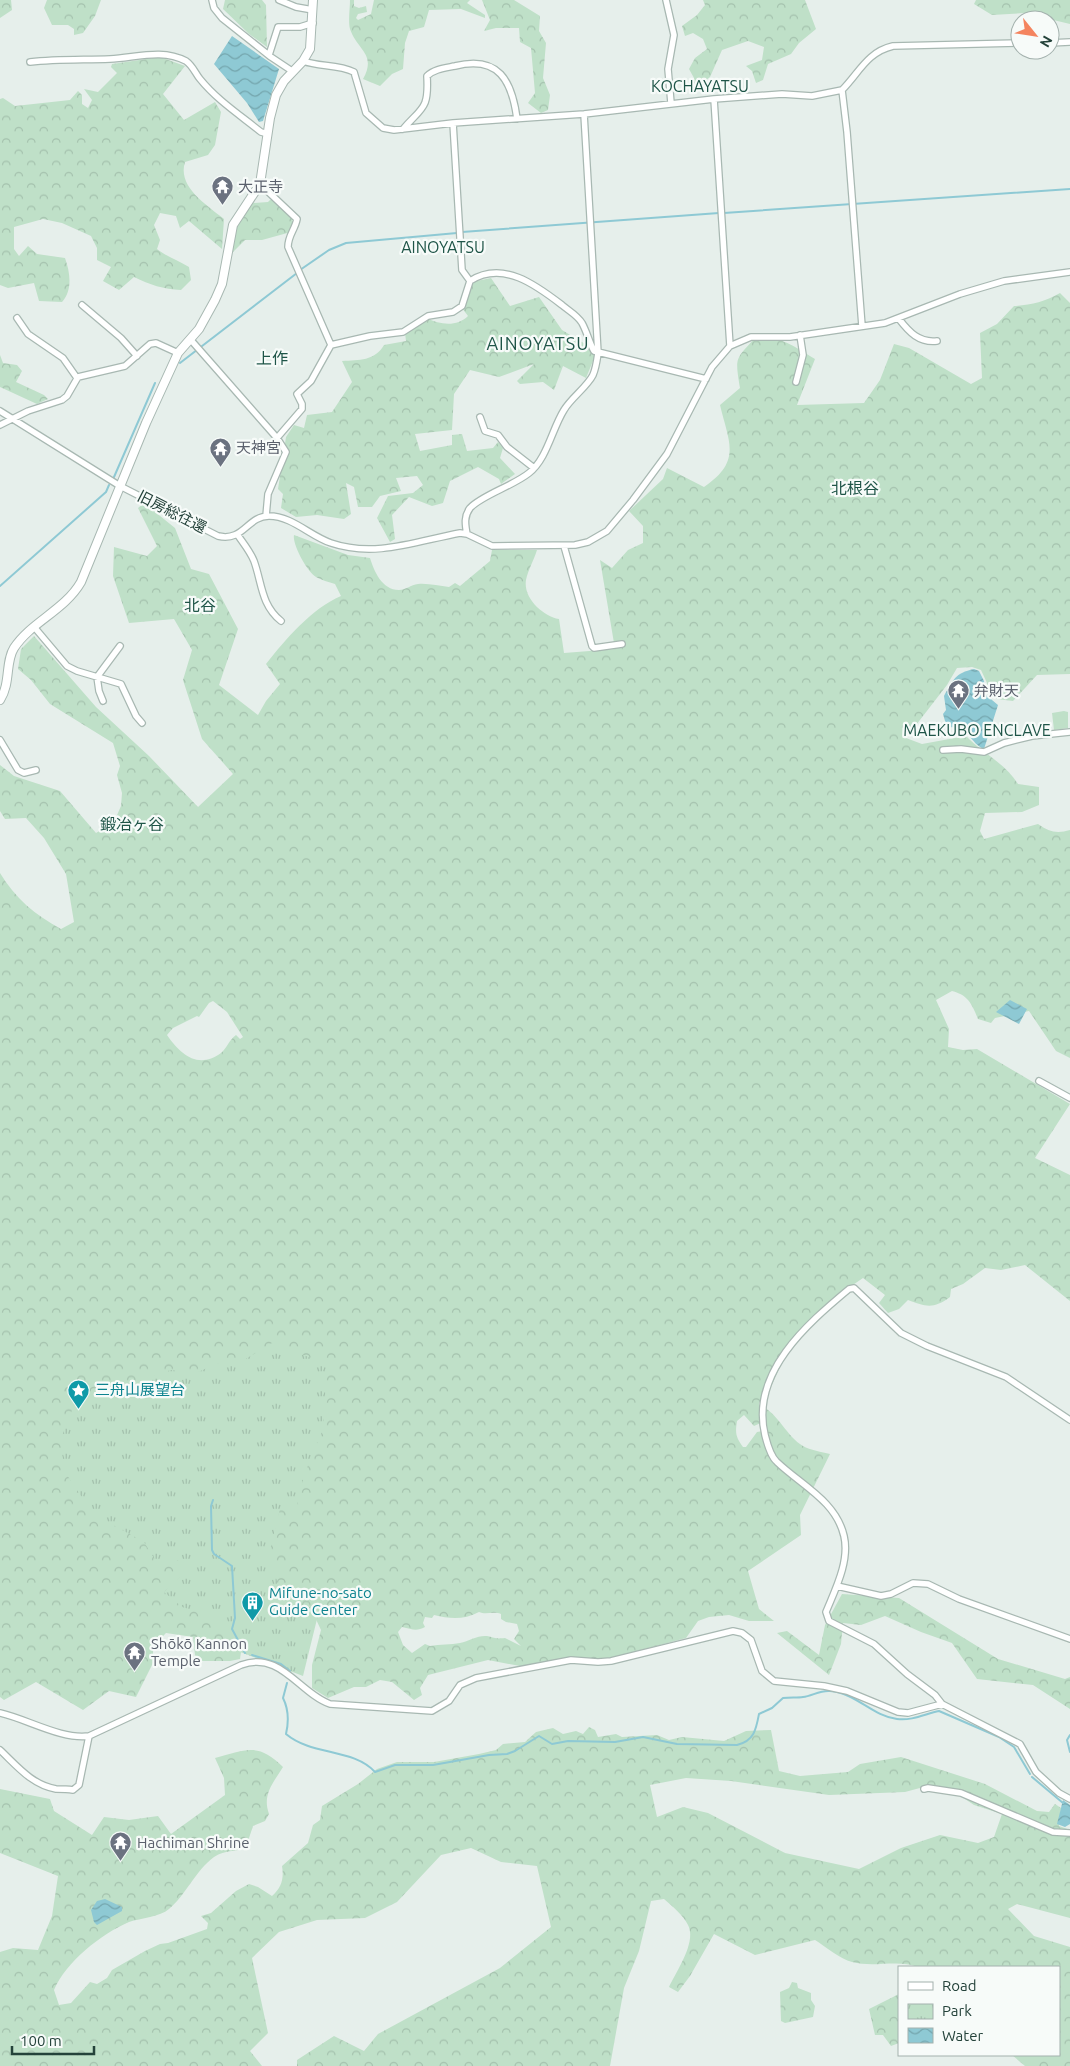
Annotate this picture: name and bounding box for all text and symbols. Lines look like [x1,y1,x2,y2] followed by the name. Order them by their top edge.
[1010,10,1060,60] north arrow
[1037,33,1056,50] text: N
[651,77,749,95] district label: KOCHAYATSU
[210,175,234,206] temple icon: 大正寺
[238,178,283,195] place label: 大正寺
[401,238,485,256] district label: AINOYATSU
[486,333,590,353] district label: AINOYATSU
[256,349,288,367] district label: 上作
[208,436,232,467] temple icon: 天神宮
[236,439,281,456] place label: 天神宮
[831,479,879,497] district label: 北根谷
[135,487,210,536] street label: 旧房総往還
[184,596,216,614] district label: 北谷
[946,679,970,710] temple icon: 弁財天
[974,682,1019,699] place label: 弁財天
[903,721,1051,739] district label: MAEKUBO ENCLAVE
[100,815,164,833] district label: 鍛冶ヶ谷
[67,1378,91,1409] place icon: 三舟山展望台
[95,1381,185,1398] place label: 三舟山展望台
[269,1584,372,1618] place label: Mifune-no-sato Guide Center
[241,1590,265,1621] building icon: Mifune-no-sato Guide Center
[151,1635,247,1669] place label: Shōkō Kannon Temple
[123,1641,147,1672] temple icon: Shōkō Kannon Temple
[109,1831,133,1862] temple icon: Hachiman Shrine
[137,1834,250,1851] place label: Hachiman Shrine
[898,1966,1060,2056] legend
[942,1977,977,1994] text: Road
[942,2002,972,2019] text: Park
[12,2024,95,2056] scale bar
[942,2027,983,2044] text: Water
[20,2032,62,2049] text: 100 m

